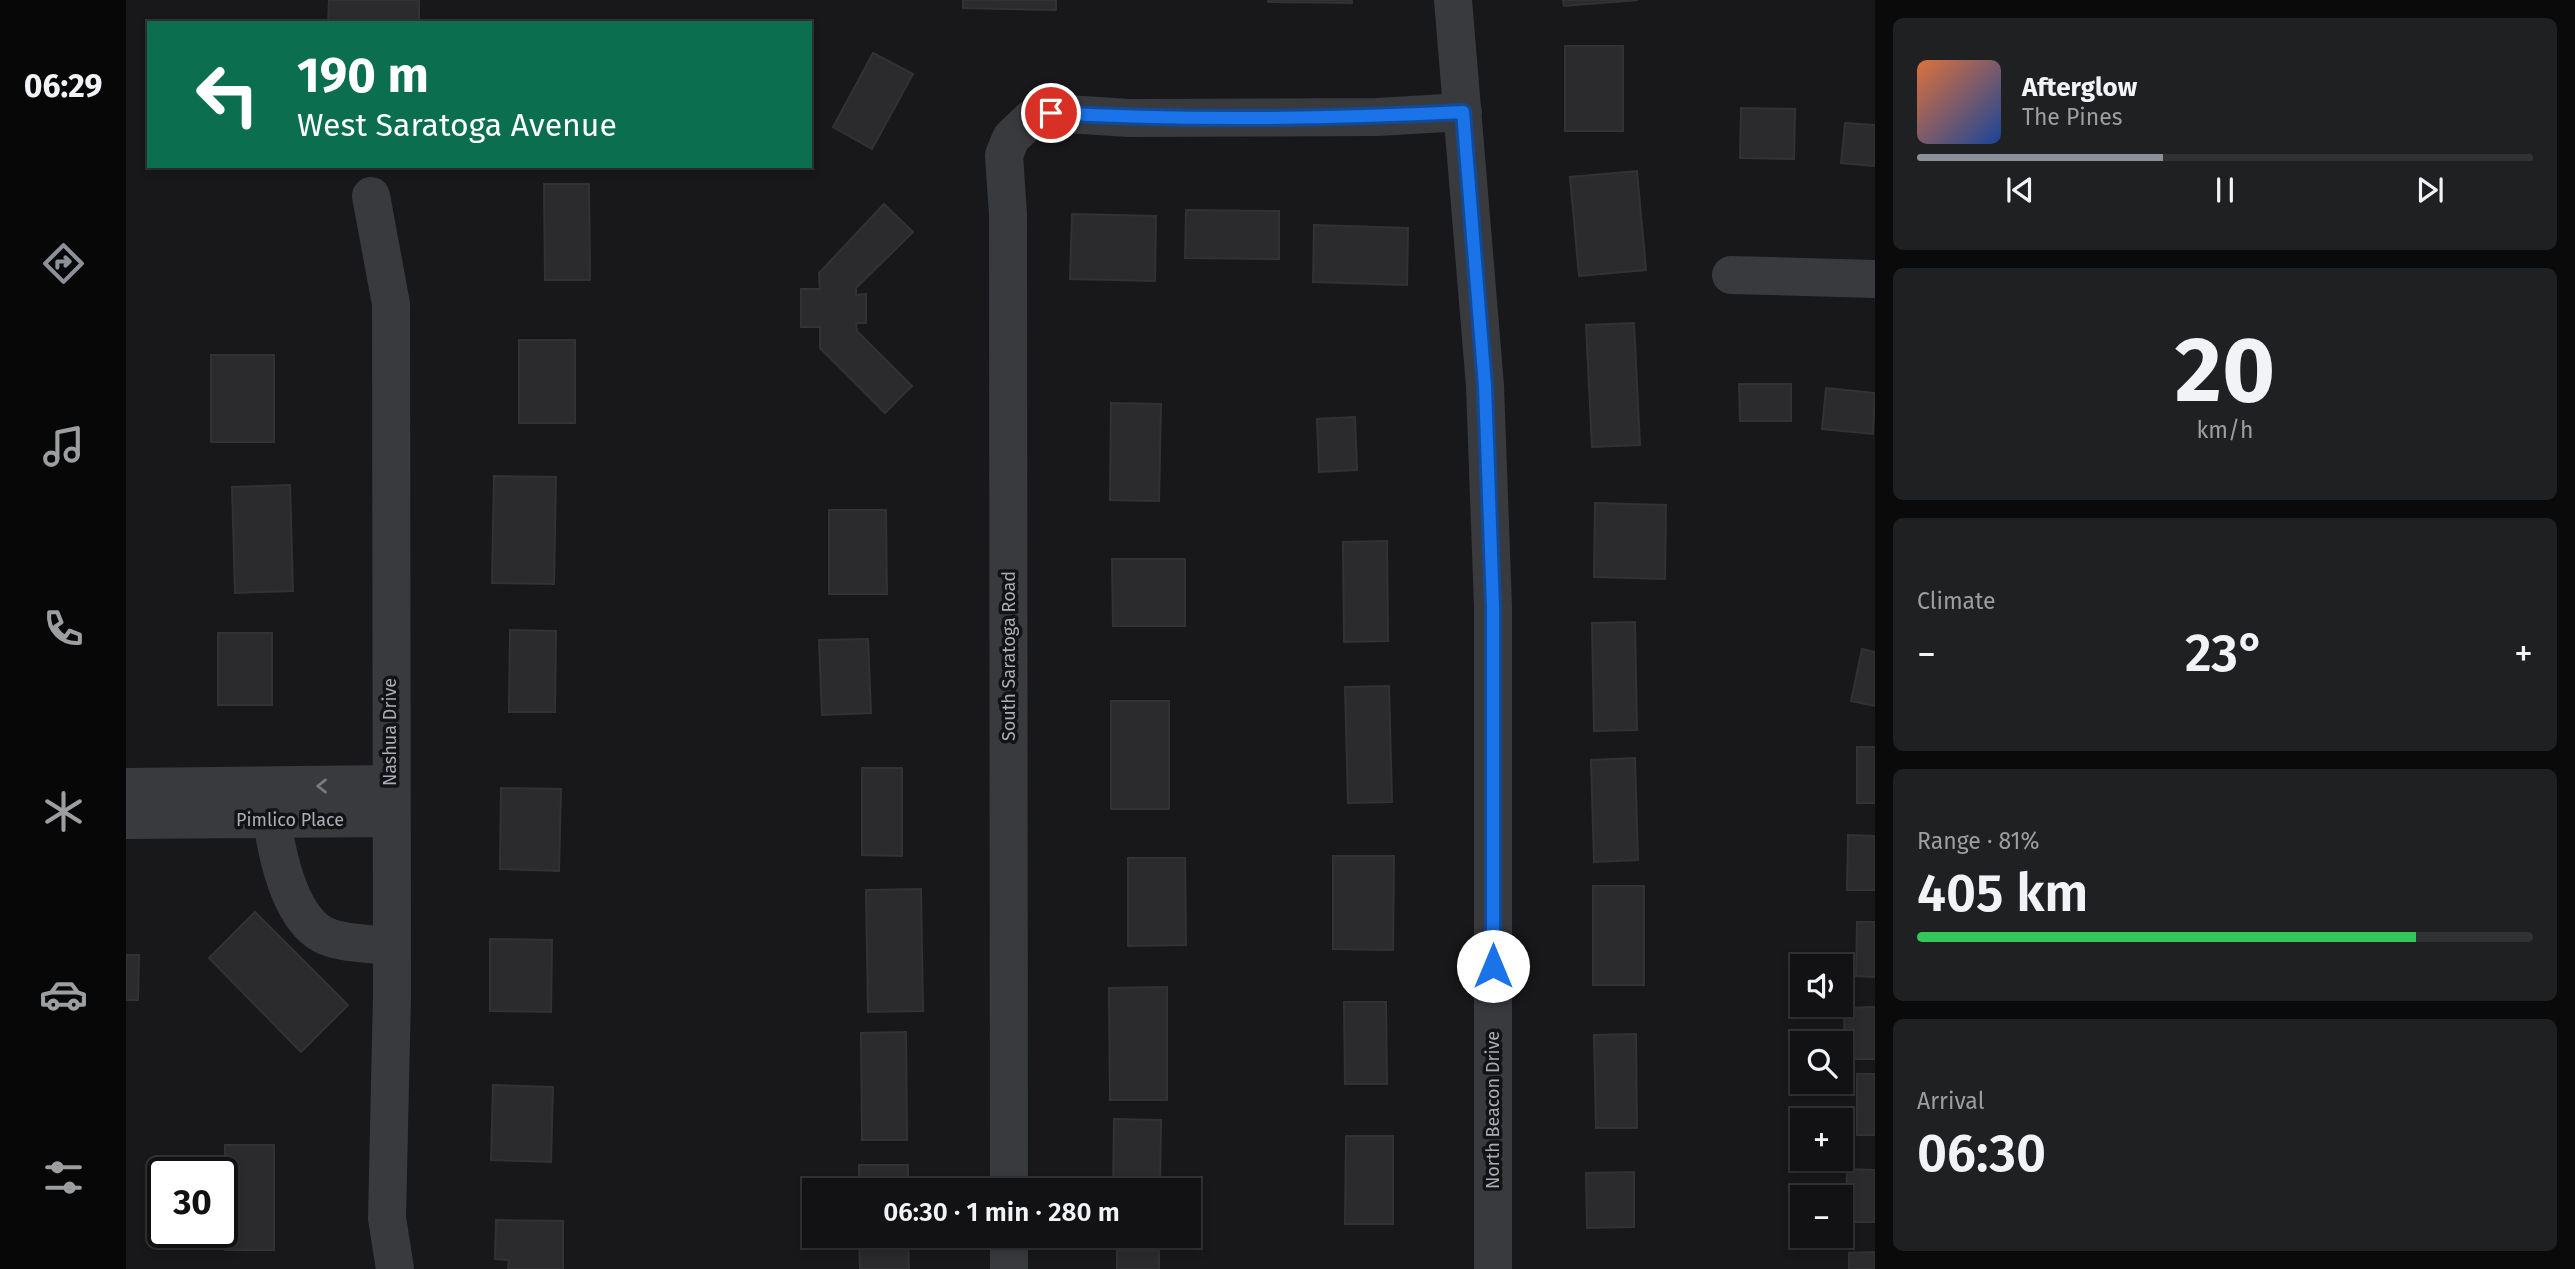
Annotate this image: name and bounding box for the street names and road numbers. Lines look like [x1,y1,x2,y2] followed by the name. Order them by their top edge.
[998,571,1020,741] street label: South Saratoga Road
[379,678,401,786] street label: Nashua Drive
[236,809,344,831] street label: Pimlico Place
[1482,1031,1504,1189] street label: North Beacon Drive

